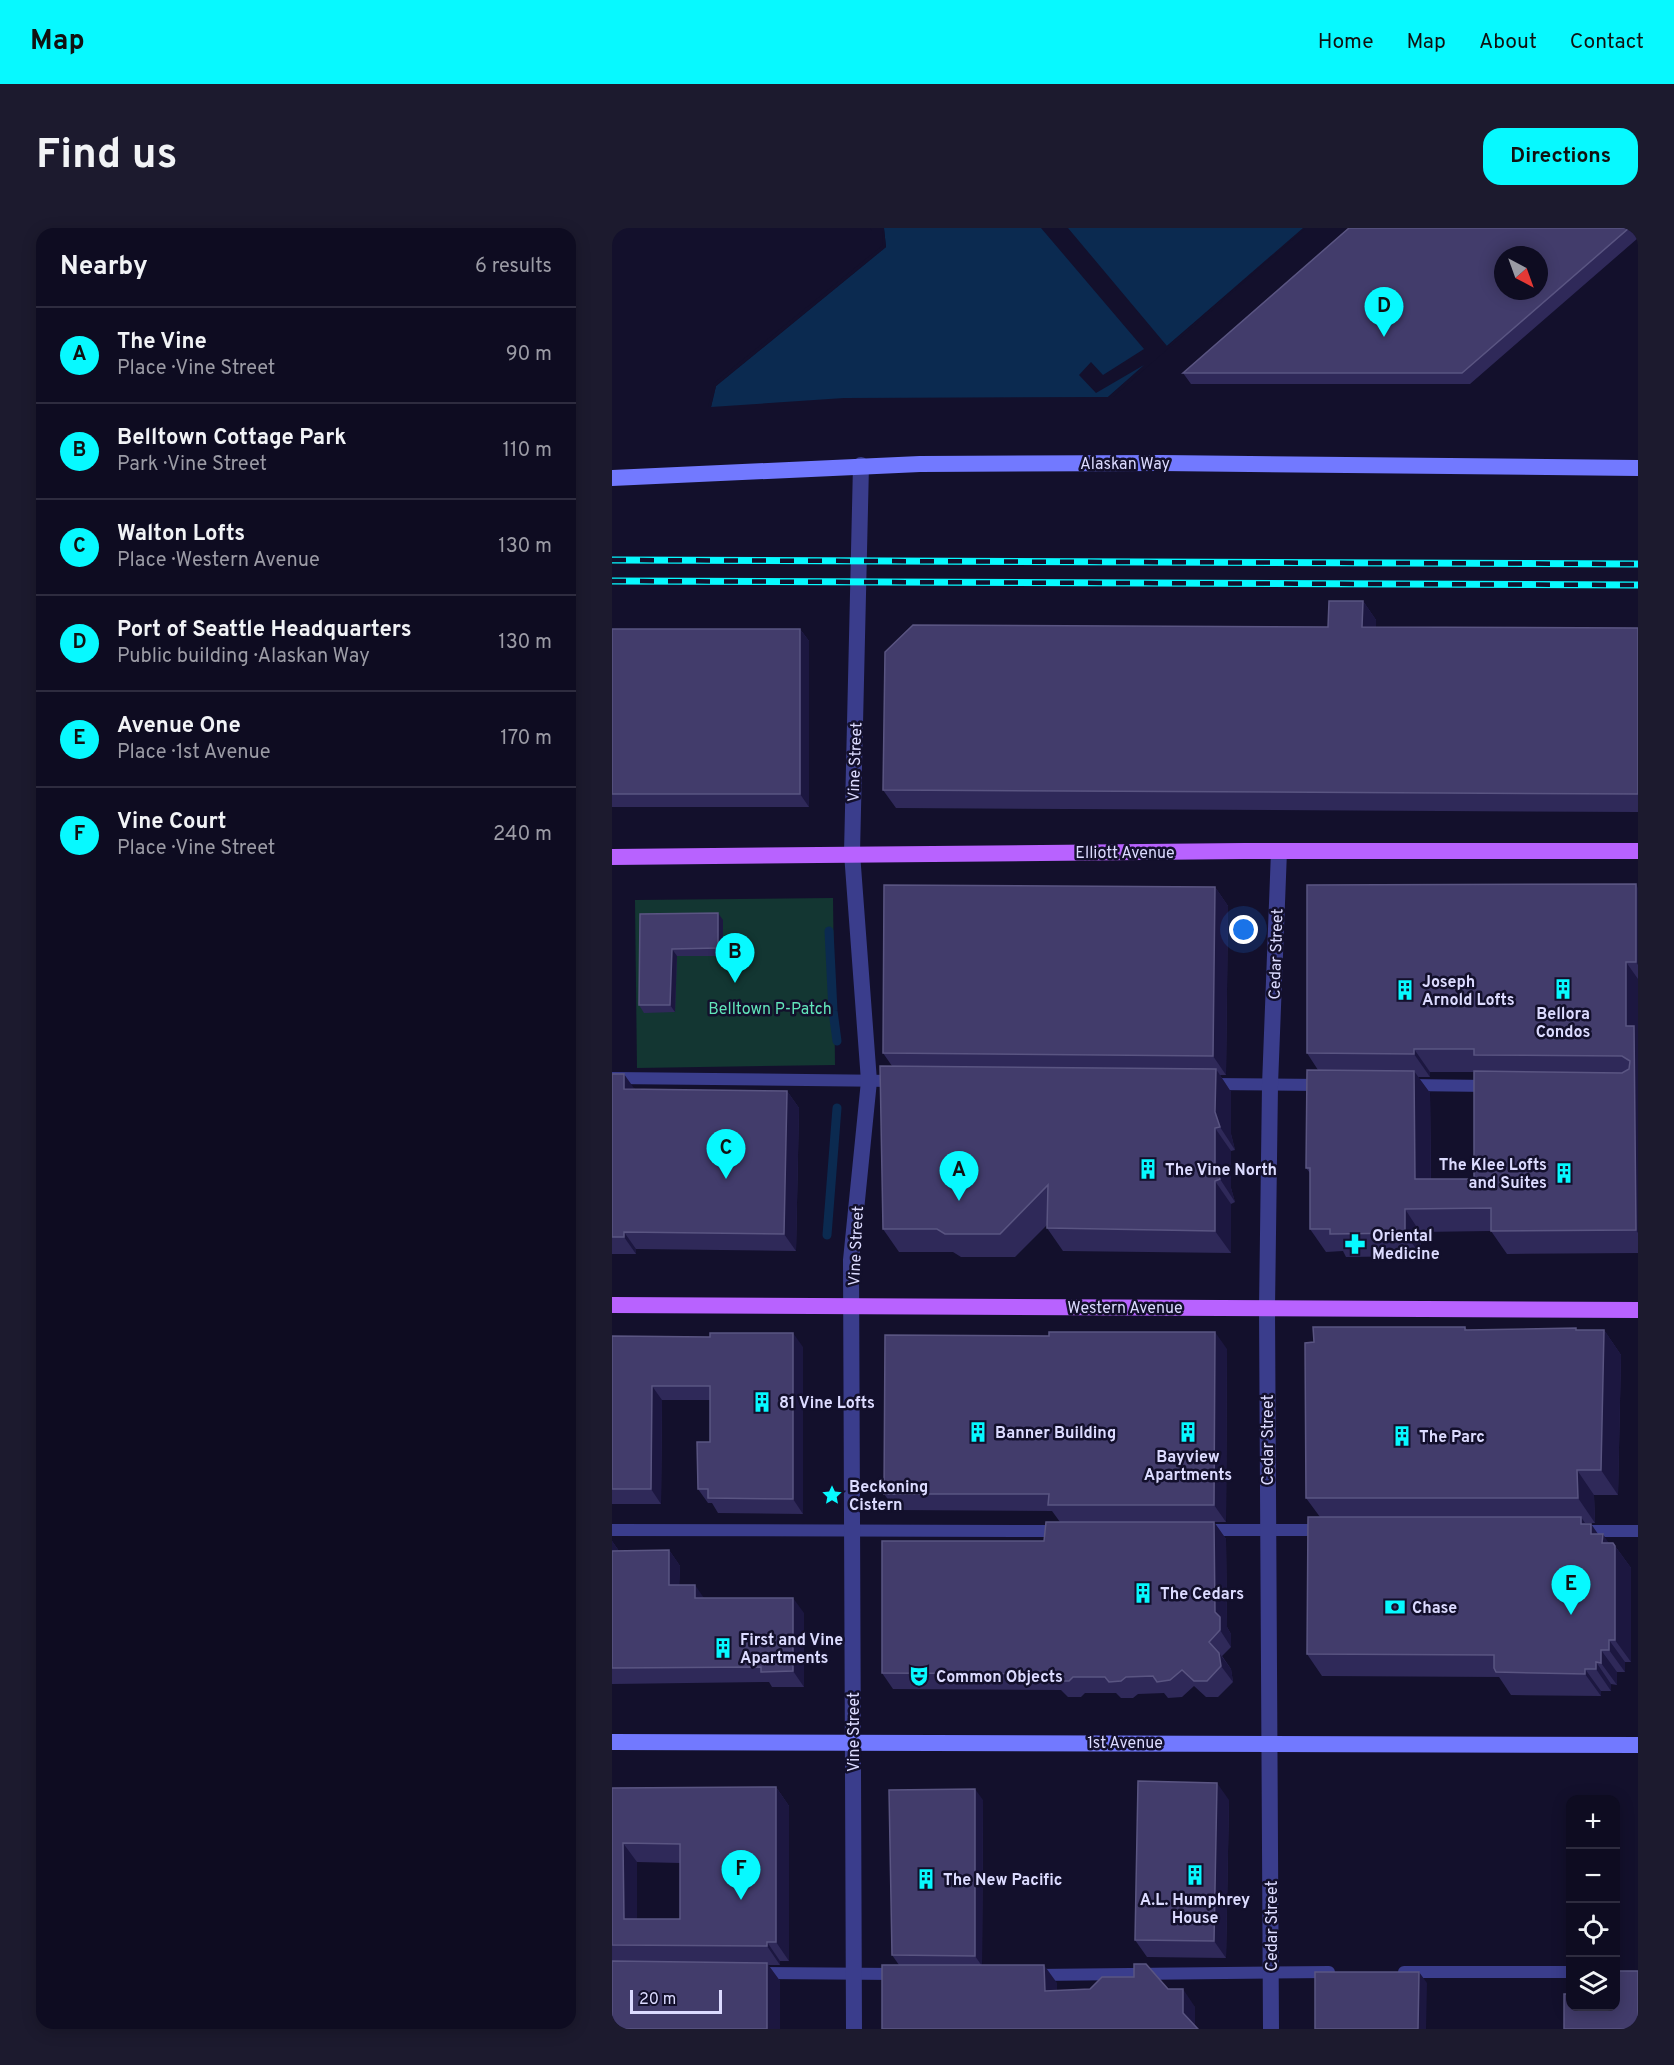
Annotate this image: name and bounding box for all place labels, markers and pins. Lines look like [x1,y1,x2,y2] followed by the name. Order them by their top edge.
[1364,288,1404,337] pin: D
[716,934,754,983] pin: B
[1422,973,1515,1011] place label: Joseph Arnold Lofts
[1551,977,1575,1001] building icon: Bellora Condos
[1393,978,1417,1002] building icon: Joseph Arnold Lofts
[1536,1005,1590,1043] place label: Bellora Condos
[706,1130,746,1179] pin: C
[940,1152,978,1201] pin: A
[1439,1156,1547,1194] place label: The Klee Lofts and Suites
[1136,1157,1160,1181] building icon: The Vine North
[1165,1161,1277,1181] place label: The Vine North
[1552,1161,1576,1185] building icon: The Klee Lofts and Suites
[1372,1227,1440,1265] place label: Oriental Medicine
[1343,1232,1367,1256] pharmacy icon: Oriental Medicine
[750,1390,774,1414] building icon: 81 Vine Lofts
[779,1394,875,1414] place label: 81 Vine Lofts
[966,1420,990,1444] building icon: Banner Building
[1176,1420,1200,1444] building icon: Bayview Apartments
[995,1424,1116,1444] place label: Banner Building
[1390,1424,1414,1448] building icon: The Parc
[1419,1428,1485,1448] place label: The Parc
[1144,1448,1232,1486] place label: Bayview Apartments
[849,1478,928,1516] place label: Beckoning Cistern
[820,1483,844,1507] place icon: Beckoning Cistern
[1552,1566,1590,1615] pin: E
[1131,1581,1155,1605] building icon: The Cedars
[1160,1585,1244,1605] place label: The Cedars
[1383,1595,1407,1619] bank icon: Chase
[1412,1599,1457,1619] place label: Chase
[740,1631,843,1669] place label: First and Vine Apartments
[711,1636,735,1660] building icon: First and Vine Apartments
[907,1664,931,1688] theatre icon: Common Objects
[936,1668,1063,1688] place label: Common Objects
[722,1850,760,1900] pin: F
[1183,1863,1207,1887] building icon: A.L. Humphrey House
[914,1867,938,1891] building icon: The New Pacific
[943,1871,1062,1891] place label: The New Pacific
[1140,1891,1250,1929] place label: A.L. Humphrey House

